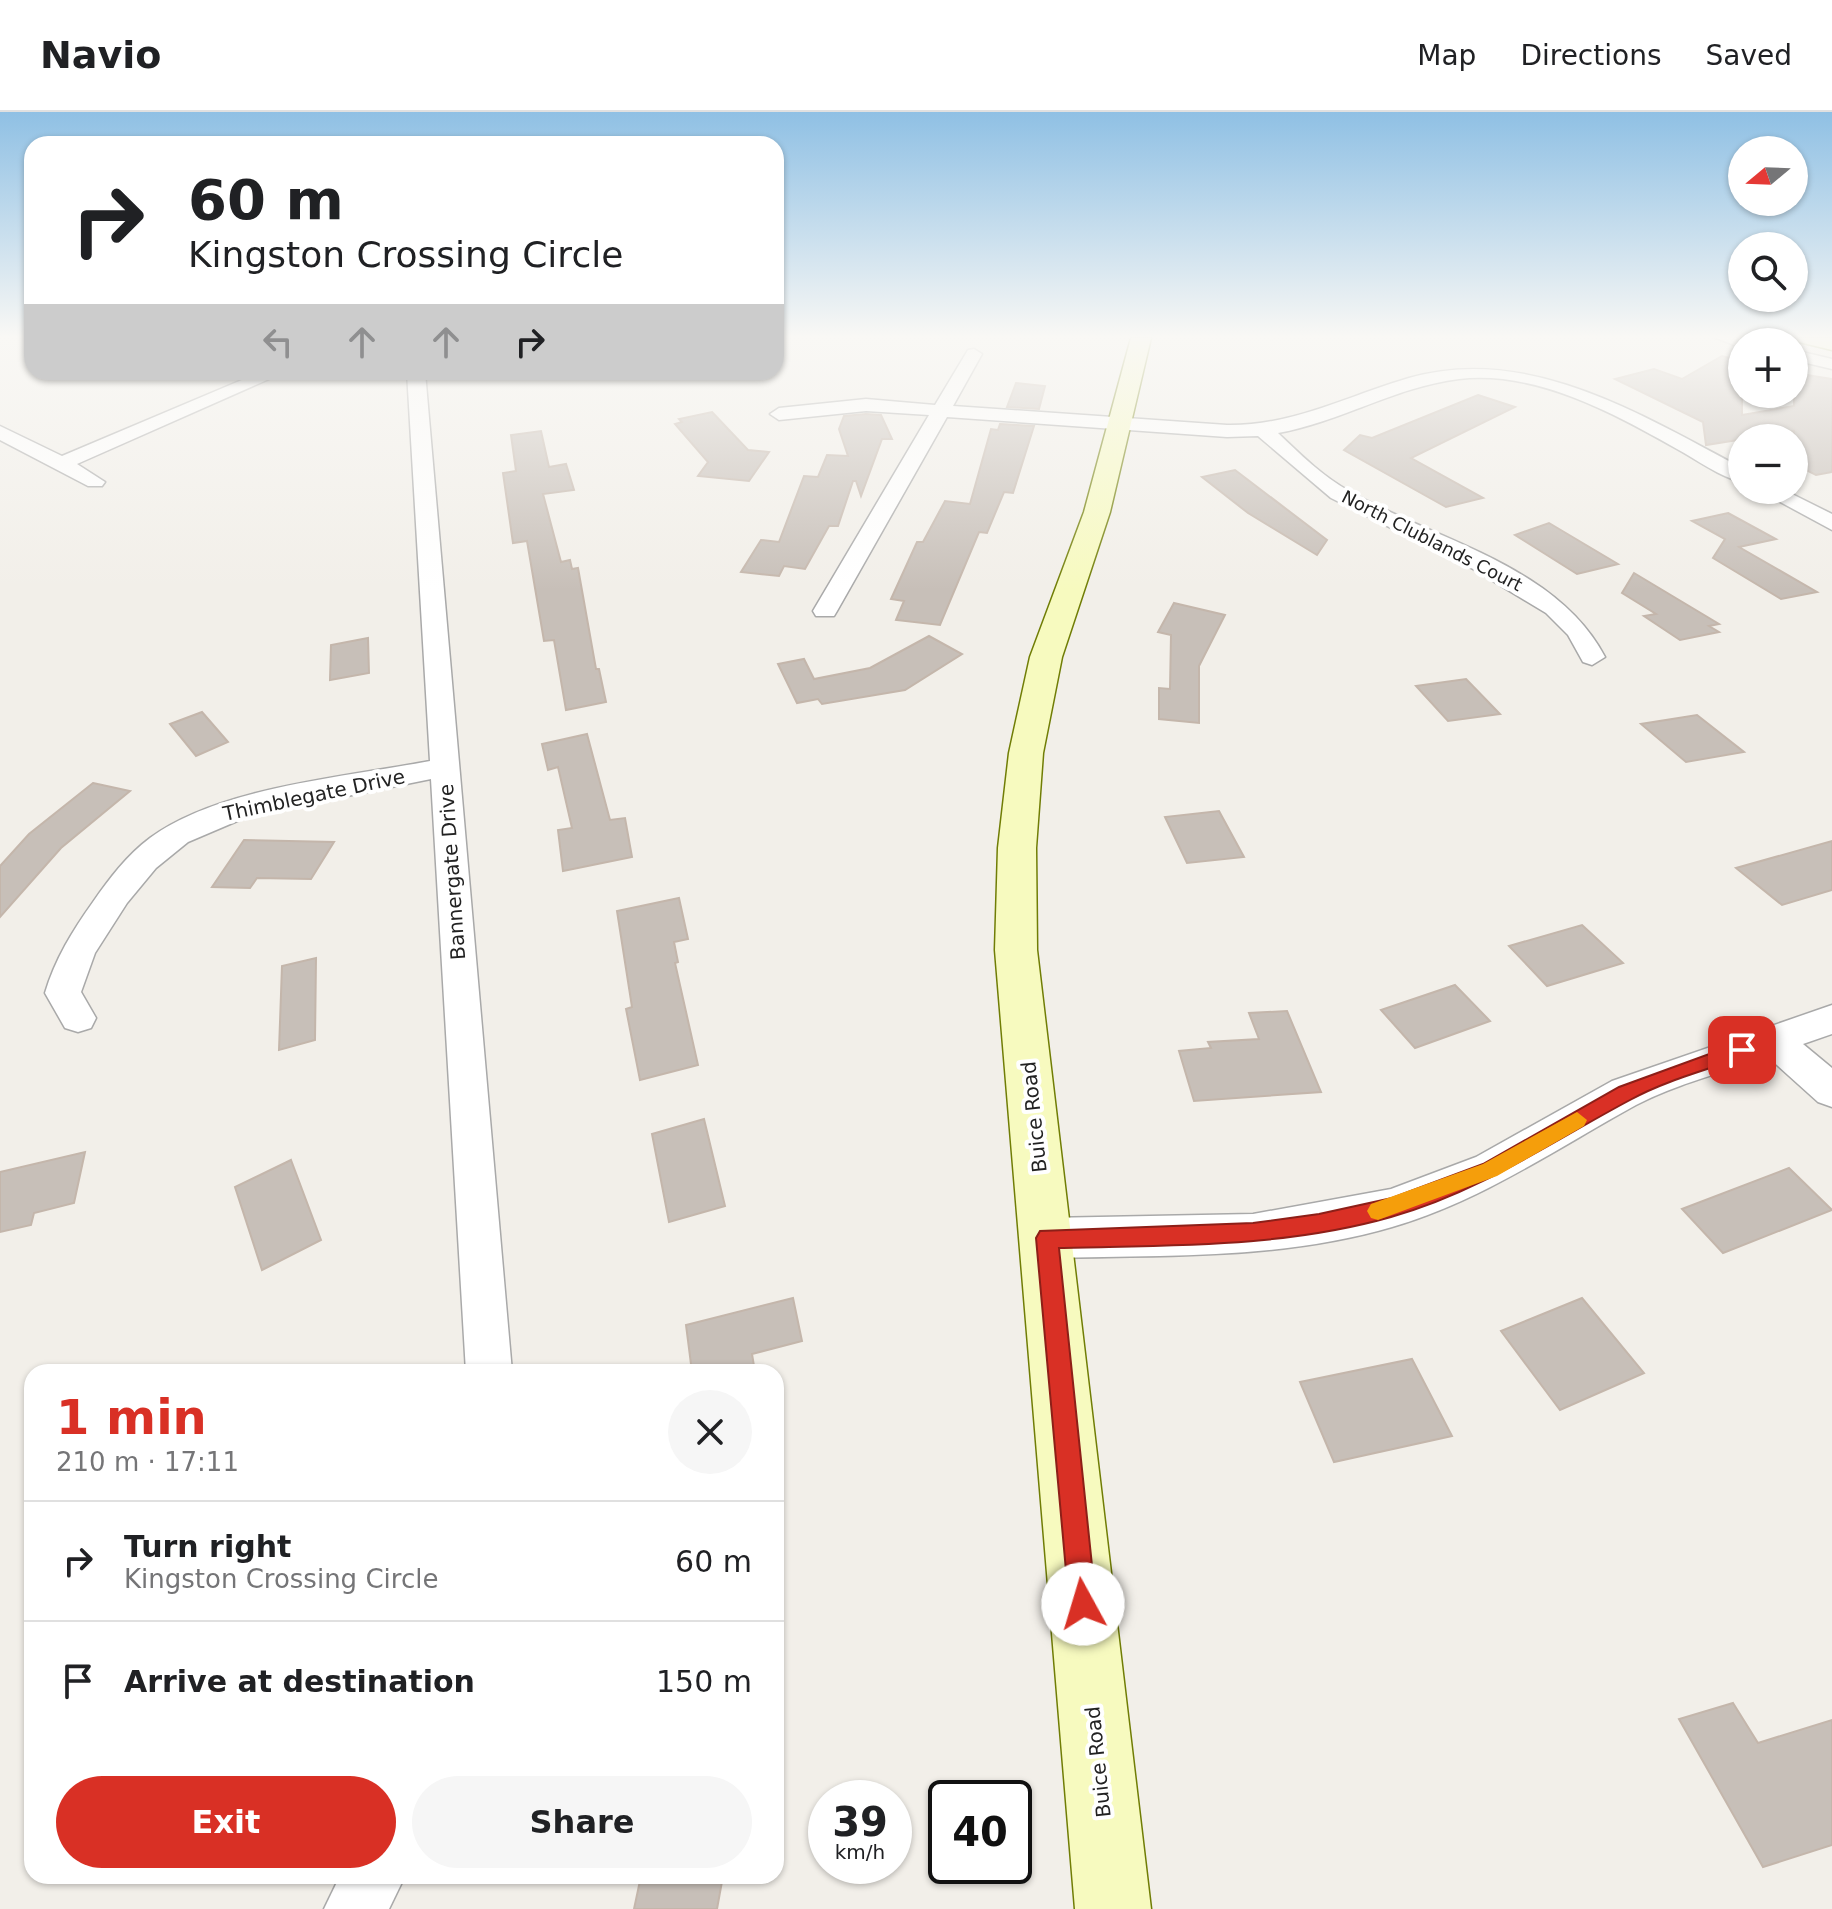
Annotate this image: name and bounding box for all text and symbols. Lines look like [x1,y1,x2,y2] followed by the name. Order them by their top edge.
[40,33,161,77] text: Navio
[1417,39,1476,72] text: Map
[1520,39,1661,72] text: Directions
[1705,39,1792,72] text: Saved
[1728,136,1808,216] north arrow
[1728,136,1808,504] map controls
[188,167,344,232] text: 60 m
[56,168,160,272] icon: right
[1728,232,1808,312] button: search
[188,234,623,275] text: Kingston Crossing Circle
[256,320,300,364] icon: left
[340,320,384,364] icon: ahead
[424,320,468,364] icon: ahead
[508,320,552,364] icon: right
[1728,328,1808,408] button: +
[1728,424,1808,504] button: −
[1338,486,1526,595] street label: North Clublands Court
[220,764,407,826] street label: Thimblegate Drive
[434,783,470,961] street label: Bannergate Drive
[1708,1016,1776,1084] pin
[1720,1028,1764,1072] icon: arrive
[1016,1060,1052,1174] street label: Buice Road
[56,1389,207,1445] text: 1 min
[668,1390,752,1474] button: close
[56,1447,239,1477] text: 210 m · 17:11
[124,1529,291,1564] text: Turn right
[56,1539,100,1583] icon: right
[675,1544,752,1579] text: 60 m
[1041,1562,1125,1646] position arrow
[124,1564,438,1594] text: Kingston Crossing Circle
[56,1659,100,1703] icon: arrive
[124,1664,475,1699] text: Arrive at destination
[656,1664,752,1699] text: 150 m
[1080,1705,1116,1819] street label: Buice Road
[56,1776,396,1868] button: Exit
[412,1776,752,1868] button: Share
[928,1780,1032,1884] speed limit sign: 40
[832,1799,888,1845] text: 39
[835,1840,885,1864] text: km/h

